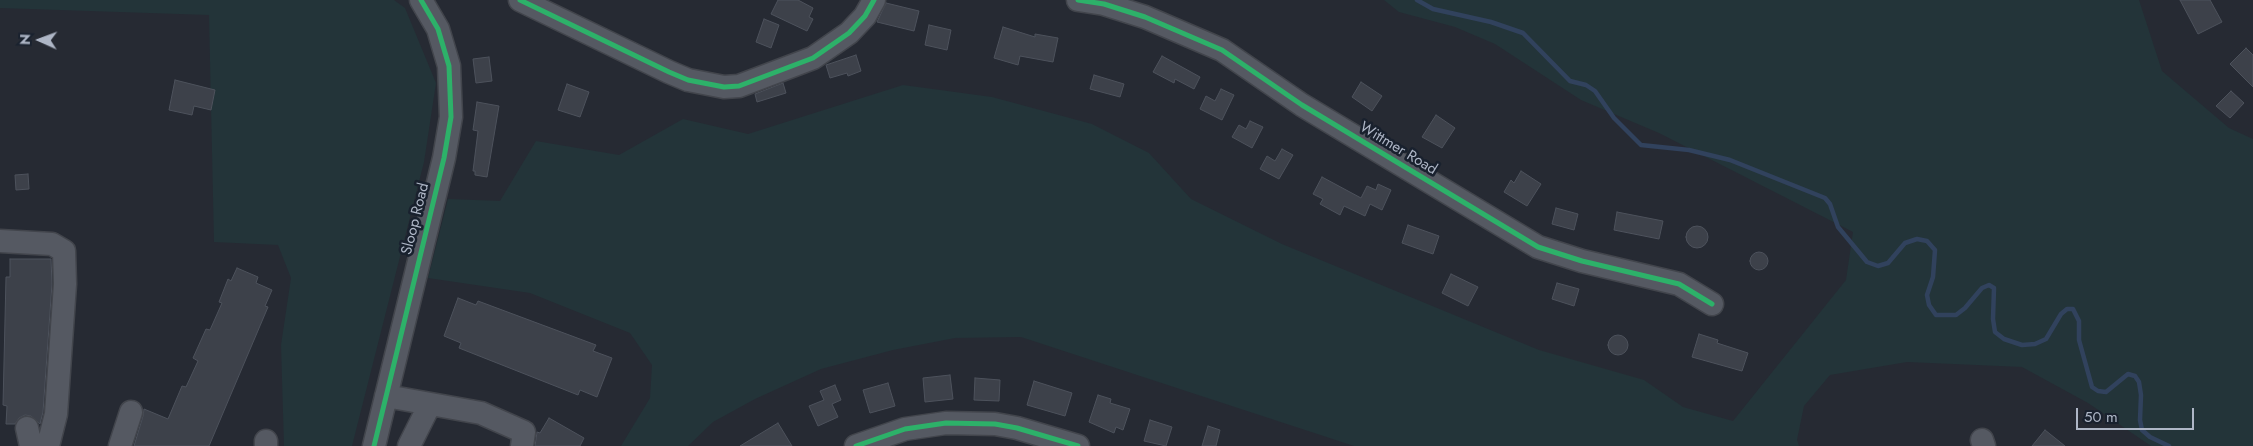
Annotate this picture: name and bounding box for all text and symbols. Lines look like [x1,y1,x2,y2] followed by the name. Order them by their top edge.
[15,15,65,65] north arrow
[15,34,35,45] text: N
[1356,119,1440,179] street label: Wittmer Road
[398,181,434,257] street label: Sloop Road
[2078,398,2196,430] scale bar
[2084,406,2118,428] text: 50 m

